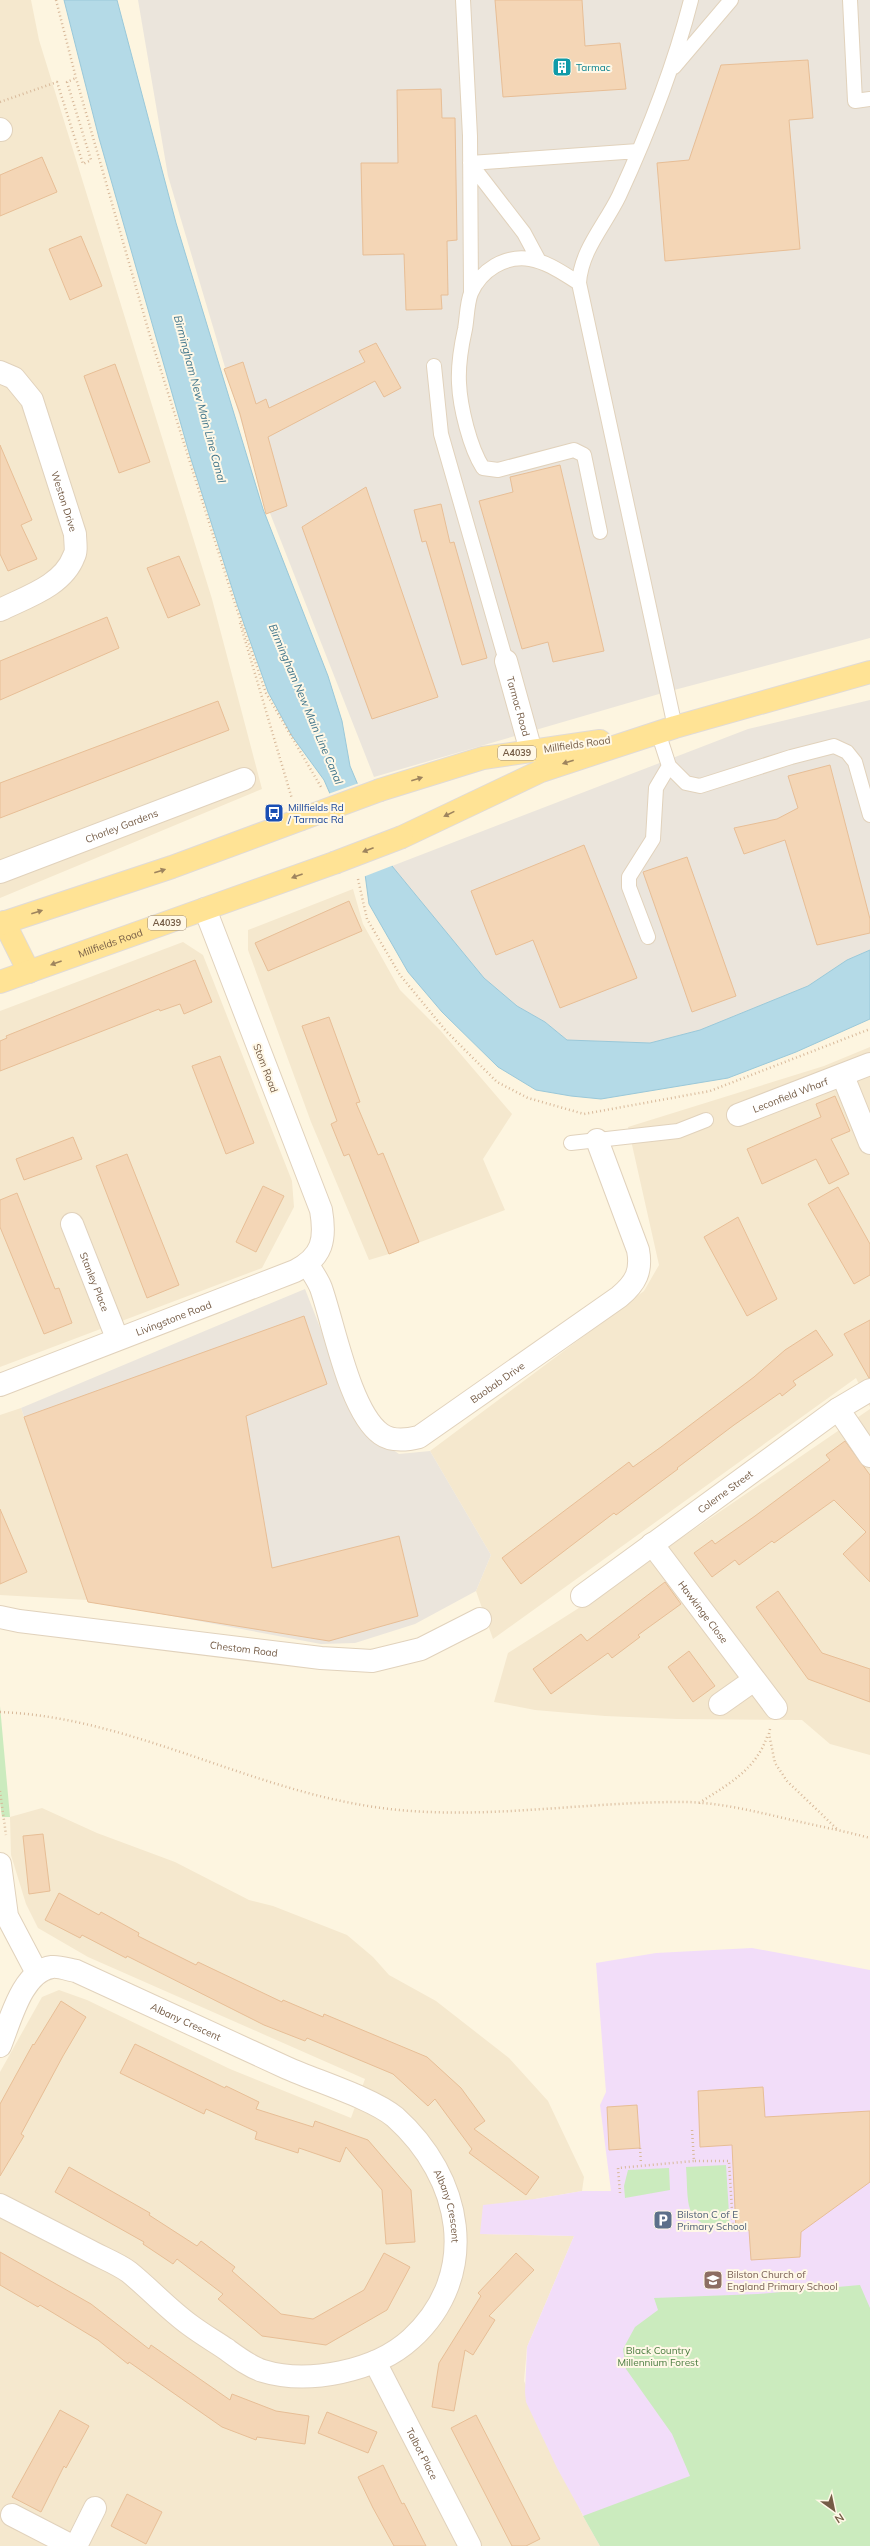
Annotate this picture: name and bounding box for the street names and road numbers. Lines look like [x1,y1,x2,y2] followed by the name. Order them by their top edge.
[48,470,80,533] street label: Weston Drive
[504,675,533,738] street label: Tarmac Road
[543,733,611,756] street label: Millfields Road
[498,746,536,760] road number: A4039
[83,806,160,846] street label: Chorley Gardens
[148,916,186,930] road number: A4039
[76,926,144,961] street label: Millfields Road
[250,1042,281,1094] street label: Stom Road
[751,1075,831,1116] street label: Leconfield Wharf
[77,1250,112,1313] street label: Stanley Place
[134,1298,213,1339] street label: Livingstone Road
[468,1359,527,1406] street label: Baobab Drive
[695,1467,756,1517] street label: Colerne Street
[675,1578,731,1646] street label: Hawkinge Close
[209,1638,278,1660] street label: Chestom Road
[148,2000,223,2044] street label: Albany Crescent
[431,2167,462,2243] street label: Albany Crescent
[403,2426,441,2482] street label: Talbot Place

